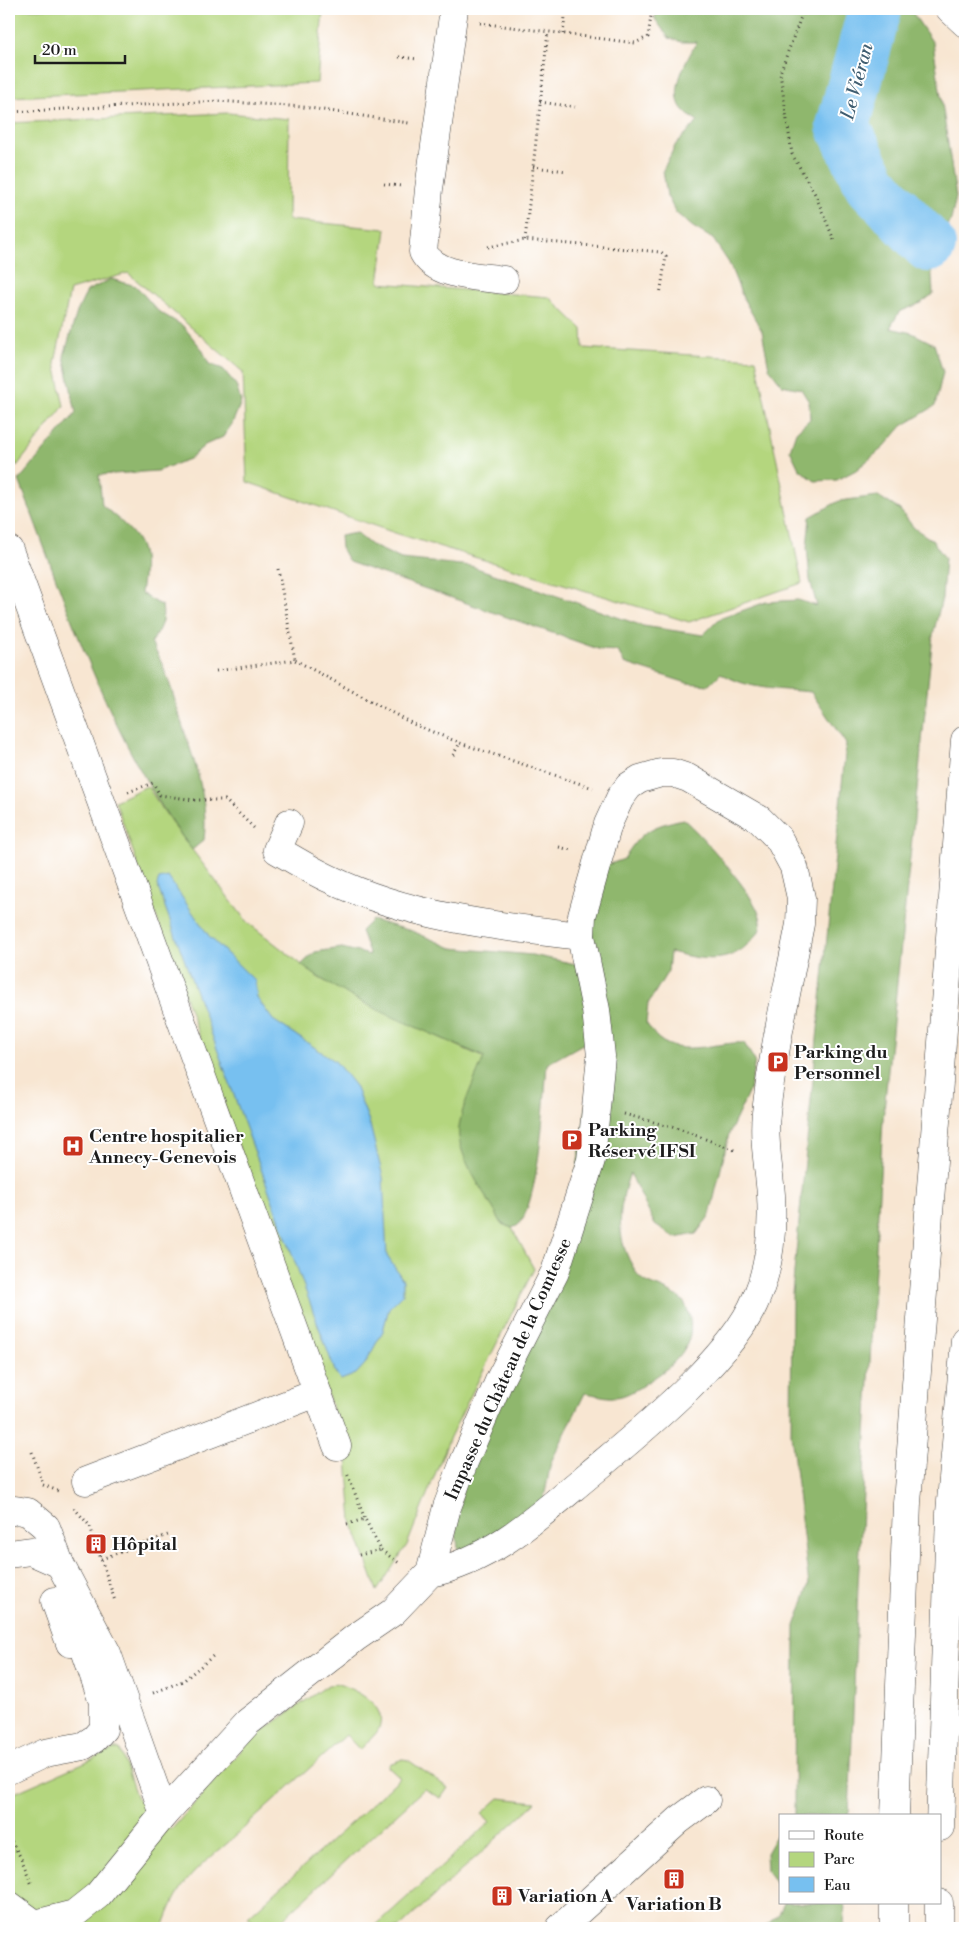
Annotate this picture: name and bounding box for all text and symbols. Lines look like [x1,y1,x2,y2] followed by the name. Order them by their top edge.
[35,32,125,64] scale bar
[835,40,879,123] water label: Le Viéran
[42,41,77,60] text: 20 m
[794,1041,888,1085] place label: Parking du Personnel
[766,1050,790,1074] parking icon: Parking du Personnel
[588,1119,696,1163] place label: Parking Réservé IFSI
[88,1125,244,1169] place label: Centre hospitalier Annecy-Genevois
[560,1128,584,1152] parking icon: Parking Réservé IFSI
[61,1134,85,1158] hospital icon: Centre hospitalier Annecy-Genevois
[440,1234,577,1504] street label: Impasse du Château de la Comtesse
[84,1532,108,1556] building icon: Hôpital
[112,1533,177,1556] place label: Hôpital
[779,1814,942,1904] legend
[824,1826,864,1845] text: Route
[824,1850,855,1869] text: Parc
[662,1867,686,1891] building icon: Variation B
[824,1876,851,1895] text: Eau
[490,1884,514,1908] building icon: Variation A
[517,1885,614,1908] place label: Variation A
[625,1893,722,1916] place label: Variation B

